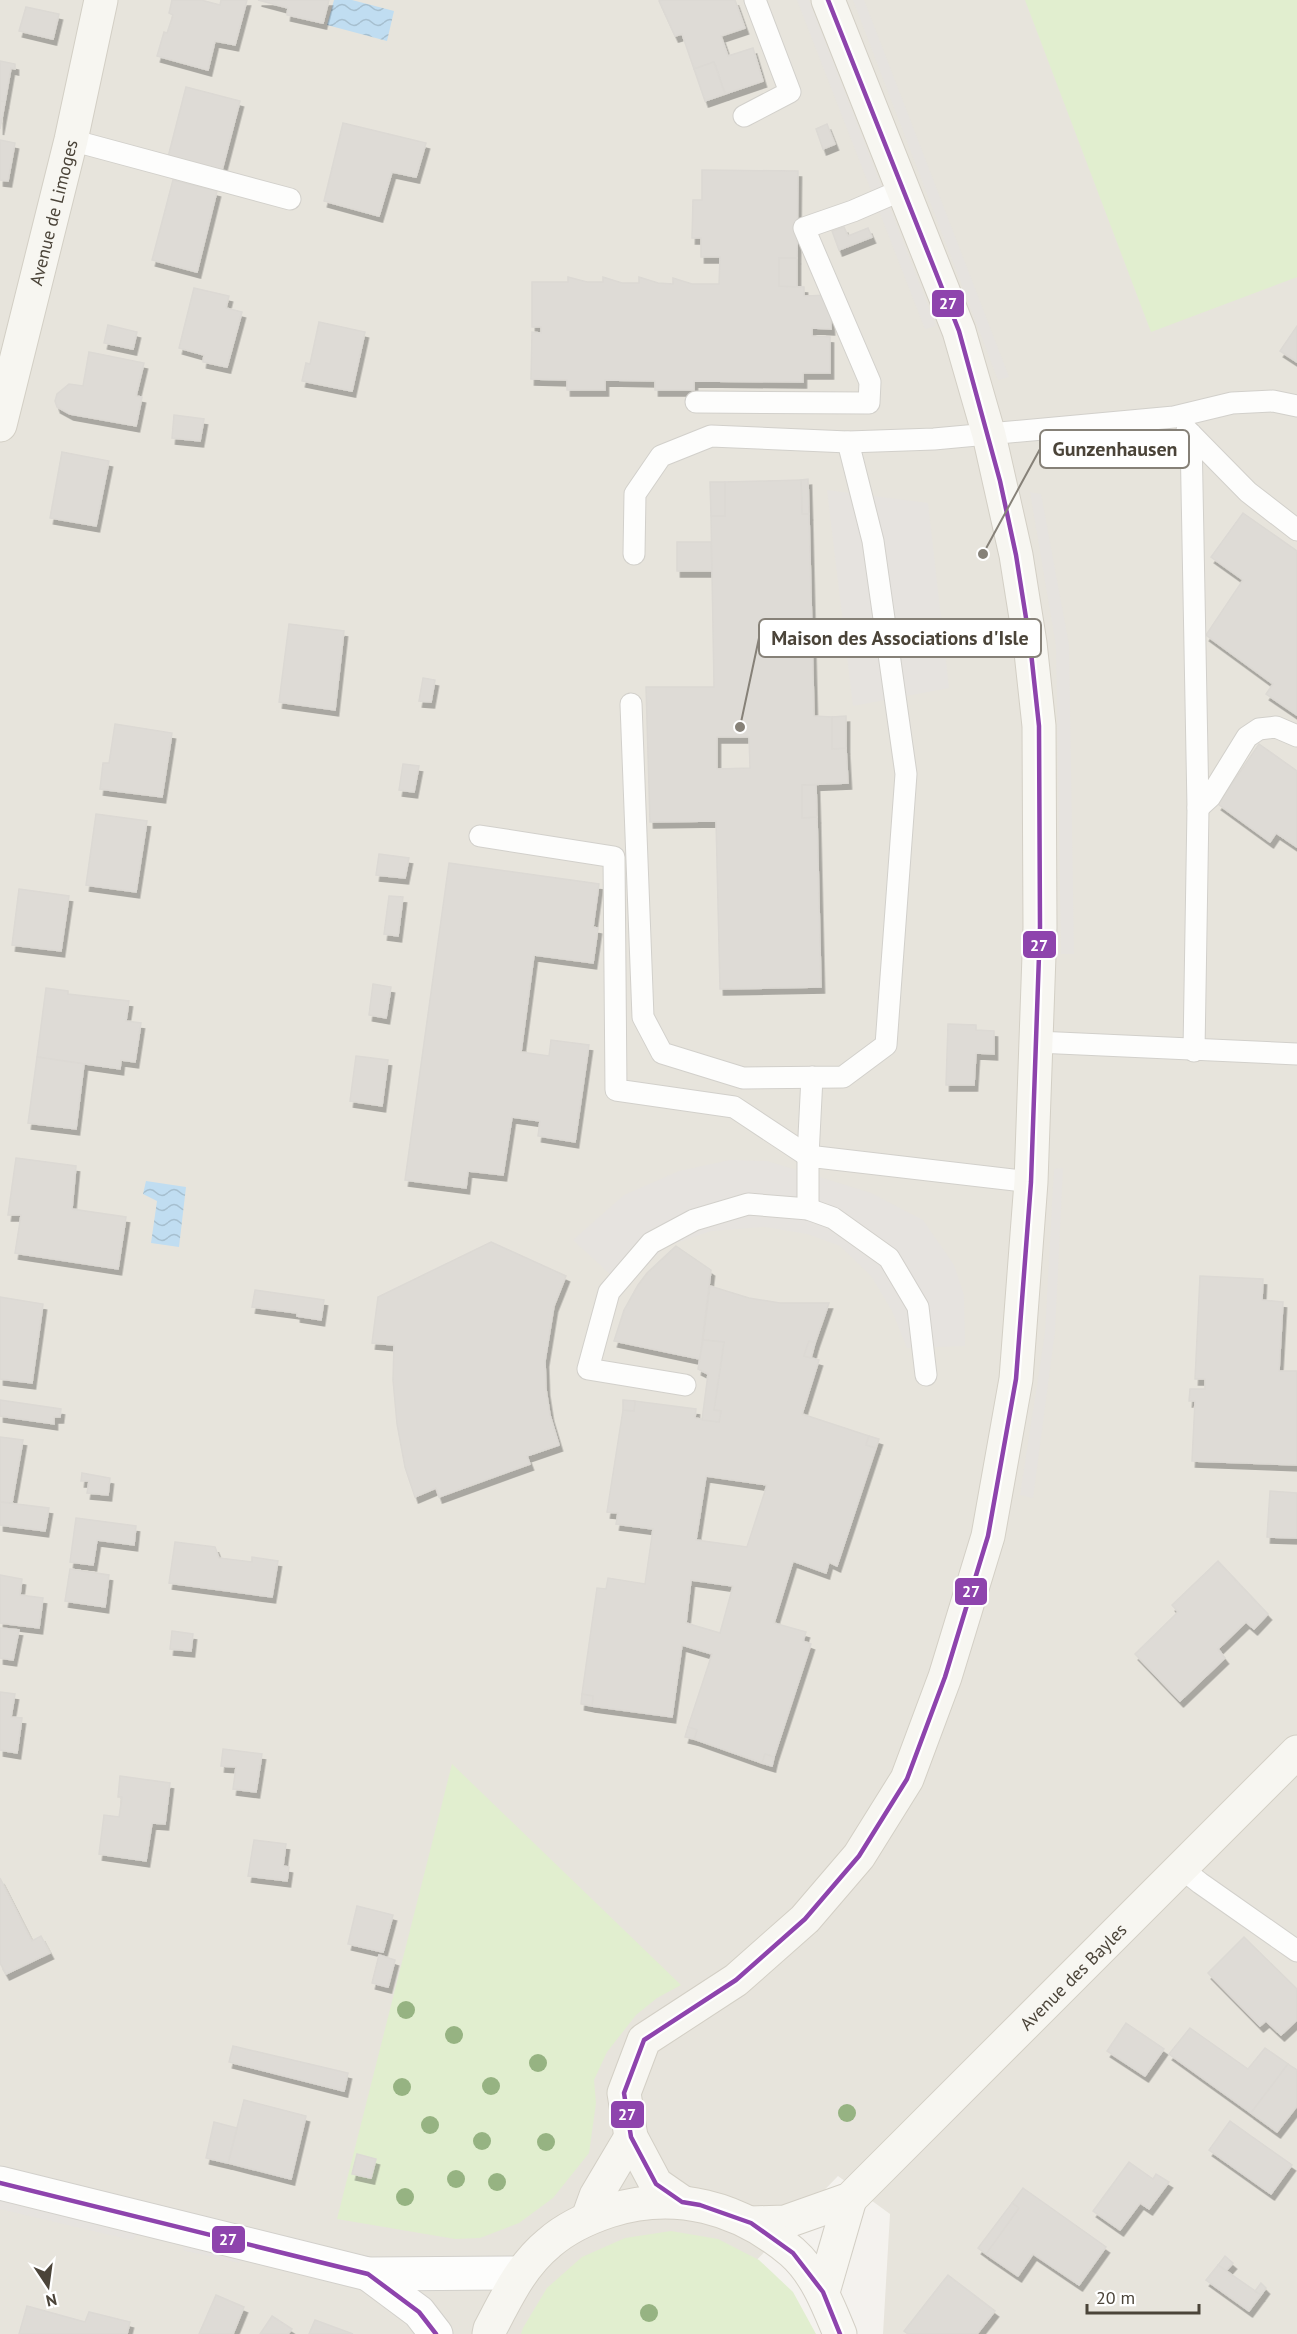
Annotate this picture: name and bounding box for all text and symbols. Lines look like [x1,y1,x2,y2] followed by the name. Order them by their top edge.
[24,137,82,288] street label: Avenue de Limoges
[931,289,965,318] line badge: 27
[939,293,957,313] text: 27
[1040,430,1189,468] callout: Gunzenhausen
[1053,436,1177,462] text: Gunzenhausen
[759,619,1041,657] callout: Maison des Associations d'Isle
[771,625,1029,651] text: Maison des Associations d'Isle
[1022,930,1057,959] line badge: 27
[1030,935,1048,955] text: 27
[954,1577,988,1606] line badge: 27
[962,1581,980,1601] text: 27
[1014,1918,1131,2035] street label: Avenue des Bayles
[610,2100,645,2129] line badge: 27
[618,2104,636,2124] text: 27
[211,2225,246,2254] line badge: 27
[219,2229,237,2249] text: 27
[18,2256,78,2316] north arrow
[1087,2277,1200,2315] scale bar
[1096,2286,1135,2309] text: 20 m
[44,2290,59,2312] text: N

